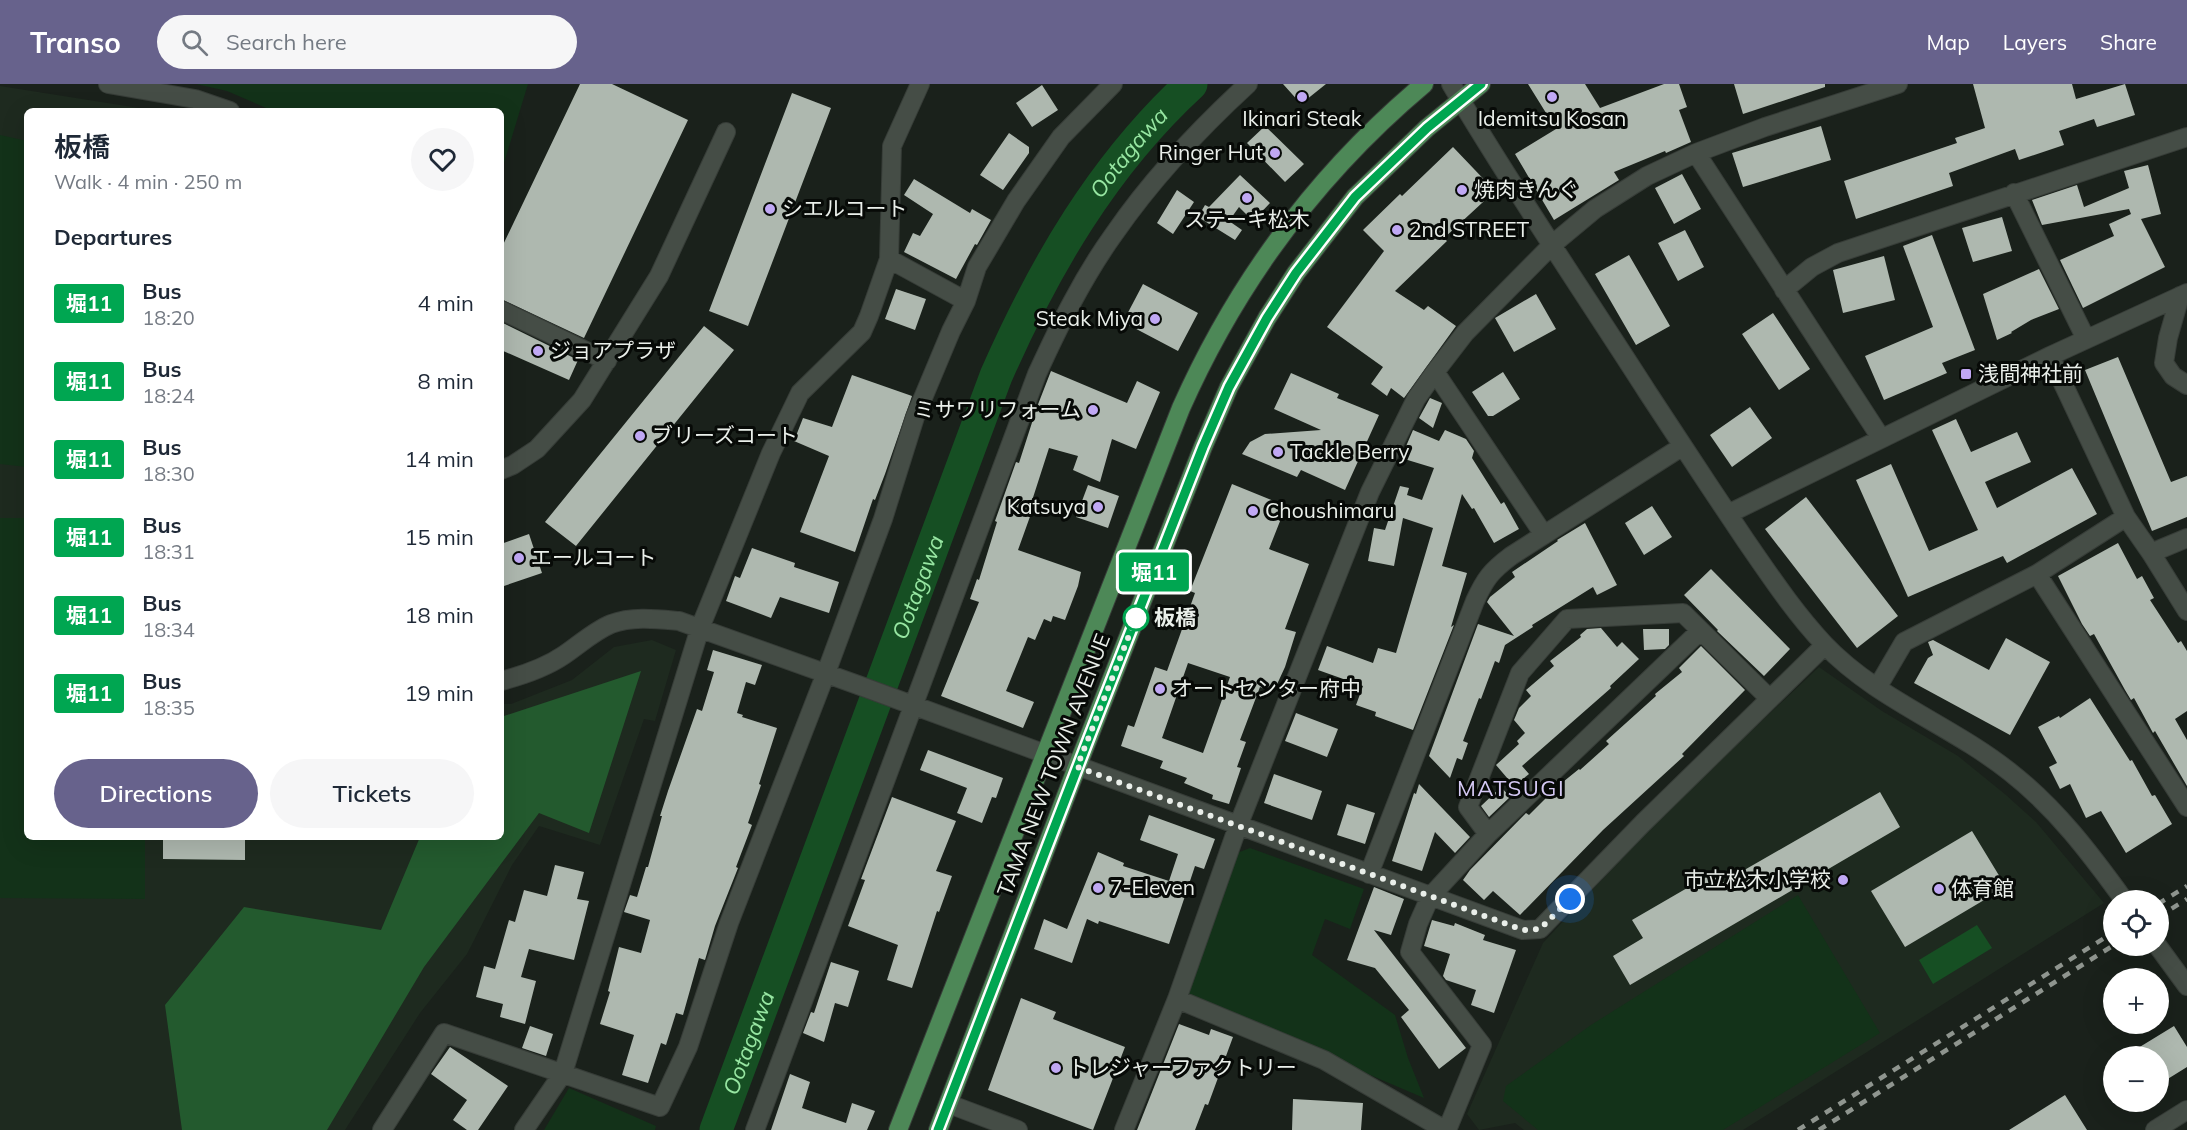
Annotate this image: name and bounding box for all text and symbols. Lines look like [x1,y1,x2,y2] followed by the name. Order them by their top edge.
[157,15,577,69] search box
[30,25,121,60] text: Transo
[178,26,211,59] icon: search
[226,28,347,56] text: Search here
[1927,29,1970,55] text: Map
[2003,29,2067,55] text: Layers
[2100,29,2157,55] text: Share
[1295,90,1309,104] marker: Ikinari Steak
[1545,90,1559,104] marker: Idemitsu Kosan
[1083,101,1174,203] water label: Ootagawa
[1242,105,1362,131] place label: Ikinari Steak
[1478,105,1626,131] place label: Idemitsu Kosan
[411,128,474,191] button: heart
[54,129,110,164] text: 板橋
[1158,139,1263,165] place label: Ringer Hut
[1268,146,1282,160] marker: Ringer Hut
[54,169,242,194] text: Walk · 4 min · 250 m
[1474,176,1579,202] place label: 焼肉きんぐ
[1455,183,1469,197] marker: 焼肉きんぐ
[1240,191,1254,205] marker: ステーキ松木
[782,195,908,221] place label: シエルコート
[763,202,777,216] marker: シエルコート
[1184,206,1310,232] place label: ステーキ松木
[1409,216,1529,242] place label: 2nd STREET
[54,223,172,251] text: Departures
[1390,223,1404,237] marker: 2nd STREET
[142,277,182,305] text: Bus
[418,289,474,317] text: 4 min
[66,290,112,316] text: 堀11
[142,305,195,330] text: 18:20
[1036,305,1143,331] place label: Steak Miya
[1148,312,1162,326] marker: Steak Miya
[550,337,676,363] place label: ジョアプラザ
[531,344,545,358] marker: ジョアプラザ
[142,355,182,383] text: Bus
[1978,360,2083,386] place label: 浅間神社前
[418,367,474,395] text: 8 min
[1959,367,1973,381] marker: 浅間神社前
[66,368,112,394] text: 堀11
[142,383,195,408] text: 18:24
[914,396,1081,422] place label: ミサワリフォーム
[1086,403,1100,417] marker: ミサワリフォーム
[652,422,798,448] place label: ブリーズコート
[633,429,647,443] marker: ブリーズコート
[142,433,182,461] text: Bus
[1290,438,1410,464] place label: Tackle Berry
[404,445,474,473] text: 14 min
[1271,445,1285,459] marker: Tackle Berry
[66,446,112,472] text: 堀11
[142,461,195,486] text: 18:30
[1007,493,1086,519] place label: Katsuya
[1265,497,1394,523] place label: Choushimaru
[1091,500,1105,514] marker: Katsuya
[1246,504,1260,518] marker: Choushimaru
[142,511,182,539] text: Bus
[404,523,474,551] text: 15 min
[66,524,112,550] text: 堀11
[885,531,950,643] water label: Ootagawa
[142,539,195,564] text: 18:31
[531,544,657,570] place label: エールコート
[512,551,526,565] marker: エールコート
[1120,552,1188,592] line badge: 堀11
[1131,559,1177,585] text: 堀11
[142,589,182,617] text: Bus
[404,601,474,629] text: 18 min
[66,602,112,628] text: 堀11
[1154,604,1196,630] place label: 板橋
[1123,605,1149,631] marker: 板橋
[142,617,195,642] text: 18:34
[991,630,1115,900] street label: TAMA NEW TOWN AVENUE
[142,667,182,695] text: Bus
[1172,675,1361,701] place label: オートセンター府中
[404,679,474,707] text: 19 min
[66,680,112,706] text: 堀11
[1153,682,1167,696] marker: オートセンター府中
[142,695,195,720] text: 18:35
[54,759,258,828] button: Directions
[270,759,474,828] button: Tickets
[1457,774,1565,802] district label: MATSUGI
[1684,866,1831,892] place label: 市立松木小学校
[1836,873,1850,887] marker: 市立松木小学校
[1110,874,1195,900] place label: 7-Eleven
[1951,875,2014,901] place label: 体育館
[1091,881,1105,895] marker: 7-Eleven
[1932,882,1946,896] marker: 体育館
[1555,884,1585,914] your location
[2103,890,2169,1112] map controls
[2103,890,2169,956] button: locate
[2103,968,2169,1034] button: +
[716,987,780,1099] water label: Ootagawa
[2103,1046,2169,1112] button: −
[1068,1054,1297,1080] place label: トレジャーファクトリー
[1049,1061,1063,1075] marker: トレジャーファクトリー

